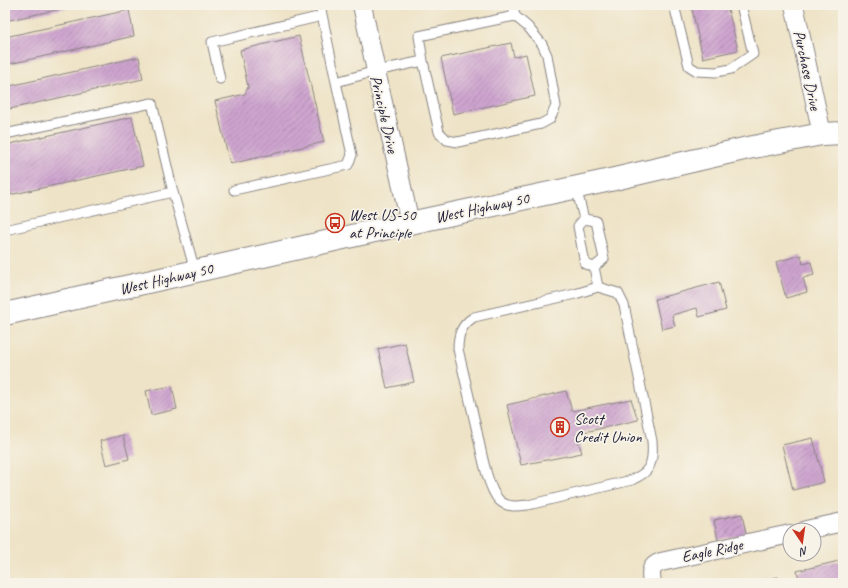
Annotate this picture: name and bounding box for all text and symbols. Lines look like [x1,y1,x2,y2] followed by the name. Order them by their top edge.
[789,29,826,114] street label: Purchase Drive
[365,74,403,157] street label: Principle Drive
[434,188,533,228] street label: West Highway 50
[349,205,417,243] place label: West US-50 at Principle
[324,212,346,234] bus stop icon: West US-50 at Principle
[118,258,217,299] street label: West Highway 50
[574,409,643,447] place label: Scott Credit Union
[549,416,571,438] building icon: Scott Credit Union
[782,522,822,562] north arrow
[680,534,746,567] street label: Eagle Ridge
[797,544,809,560] text: N

